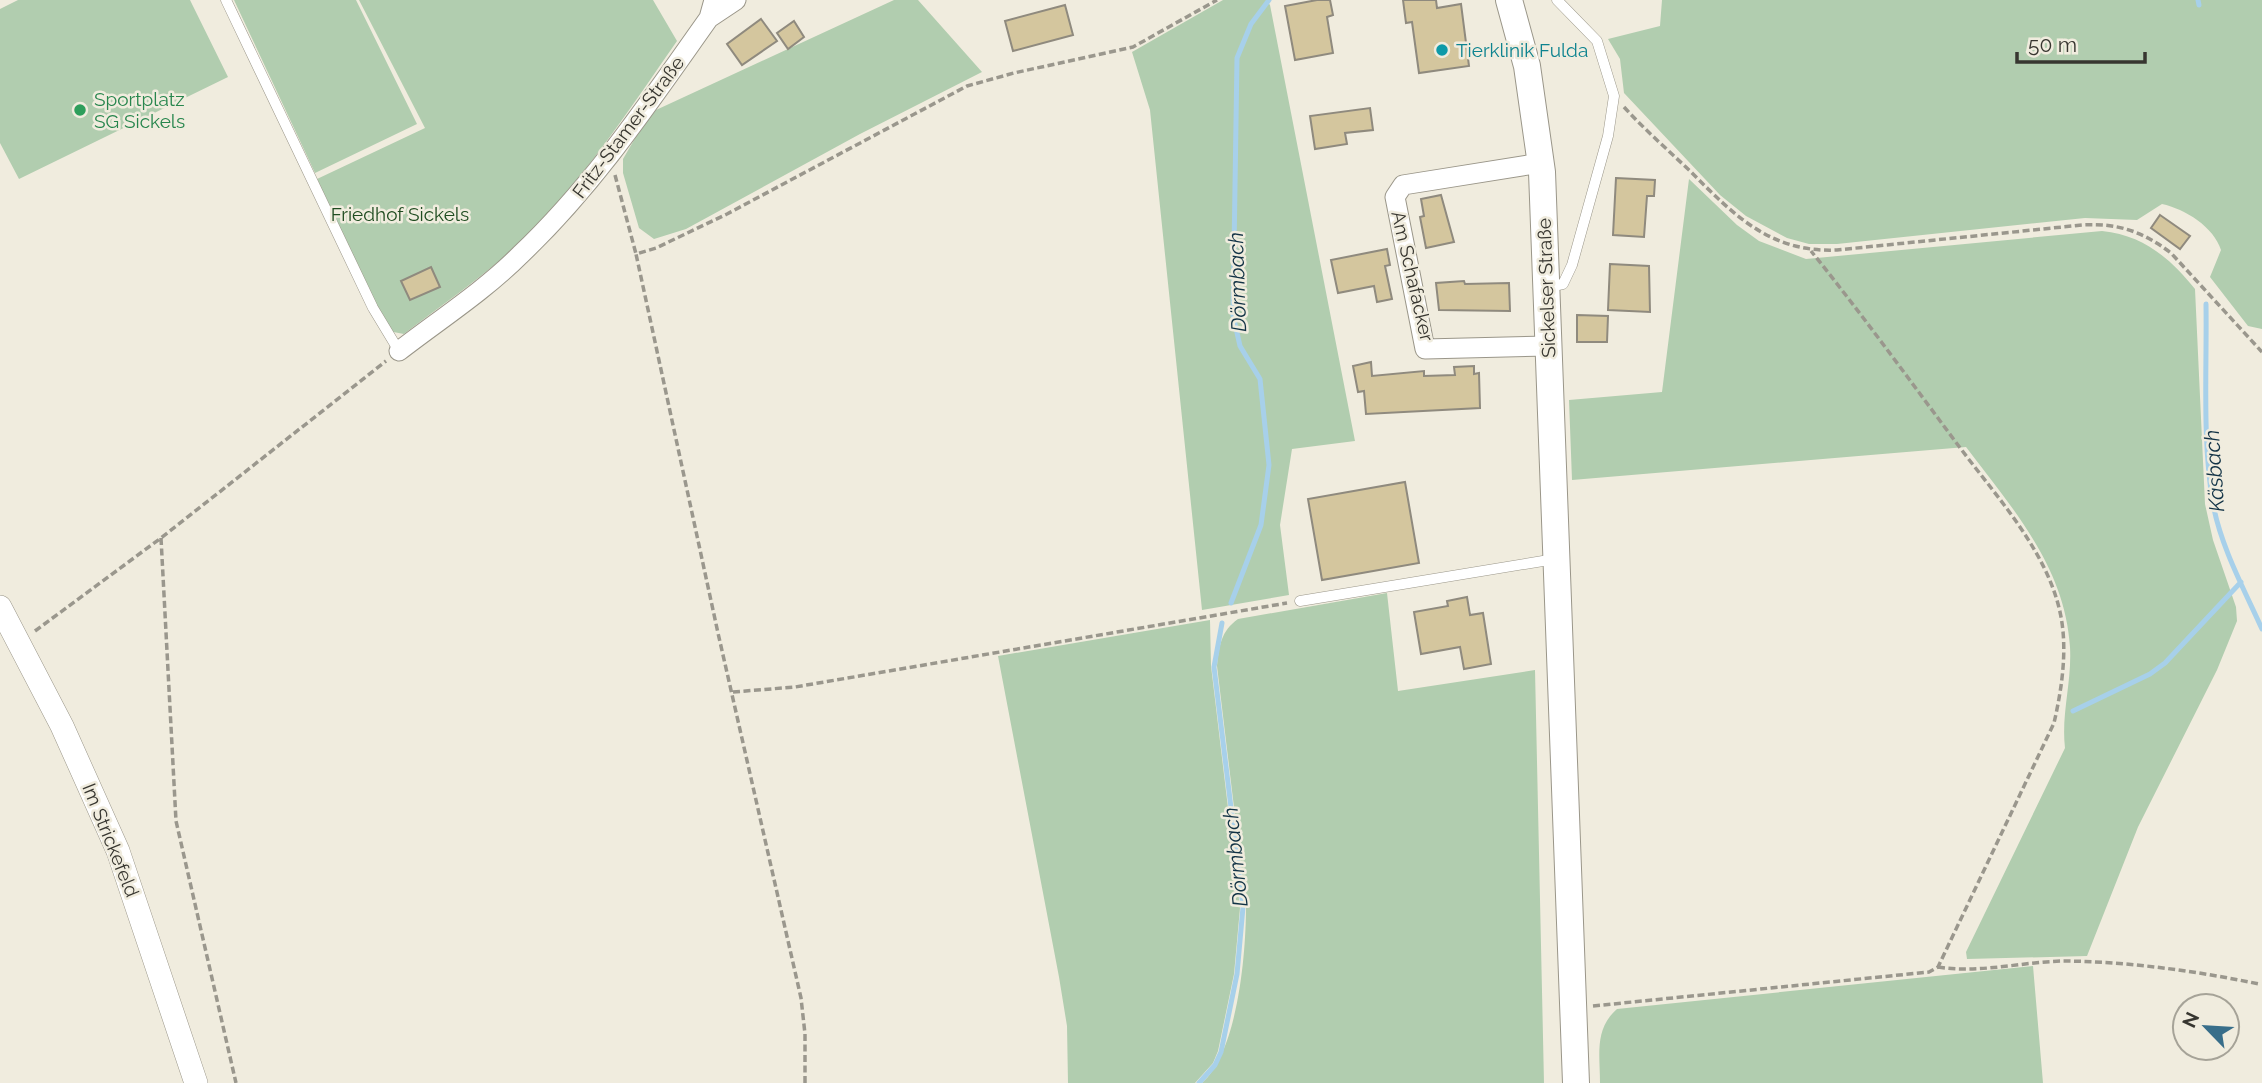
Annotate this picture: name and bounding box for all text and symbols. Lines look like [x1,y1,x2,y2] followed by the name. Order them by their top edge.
[2017,21,2145,65] scale bar
[2028,32,2077,57] text: 50 m
[1456,39,1588,61] place label: Tierklinik Fulda
[1434,42,1450,58] marker: Tierklinik Fulda
[568,52,688,202] street label: Fritz-Stamer-Straße
[94,88,185,132] place label: Sportplatz SG Sickels
[72,102,88,118] marker: Sportplatz SG Sickels
[331,203,469,225] park label: Friedhof Sickels
[1387,209,1439,344] street label: Am Schafacker
[1533,218,1559,358] street label: Sickelser Straße
[1223,232,1251,332] water label: Dörmbach
[2199,429,2229,513] water label: Käsbach
[78,780,144,900] street label: Im Strickefeld
[1217,806,1253,908] water label: Dörmbach
[2171,992,2241,1062] north arrow
[2178,1009,2204,1031] text: N

